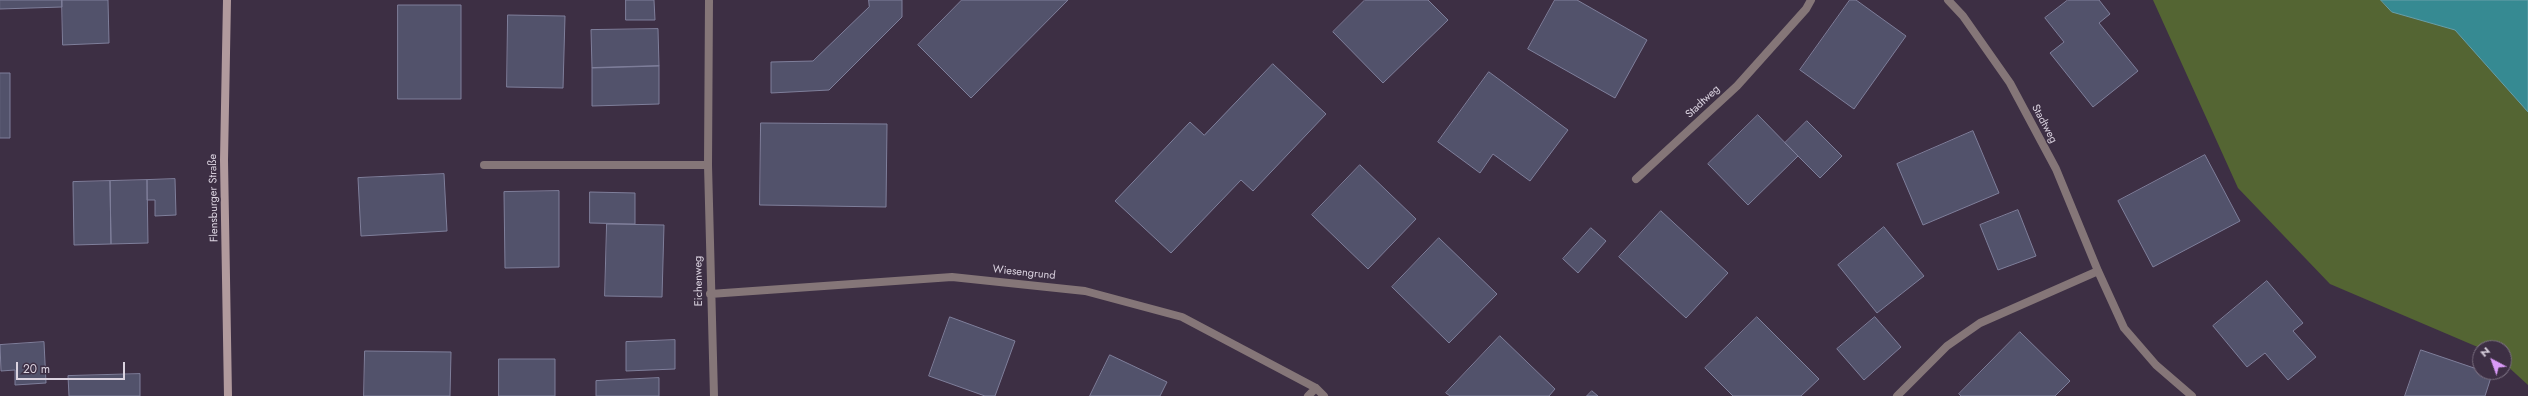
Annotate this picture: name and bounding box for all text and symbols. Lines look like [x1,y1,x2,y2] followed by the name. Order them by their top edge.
[1683,83,1723,121] street label: Stadtweg
[2028,102,2060,146] street label: Stadtweg
[207,154,221,242] street label: Flensburger Straße
[692,256,706,306] street label: Eichenweg
[992,263,1056,283] street label: Wiesengrund
[2472,340,2512,380] north arrow
[2476,343,2493,361] text: N
[18,354,127,380] scale bar
[23,360,50,378] text: 20 m

